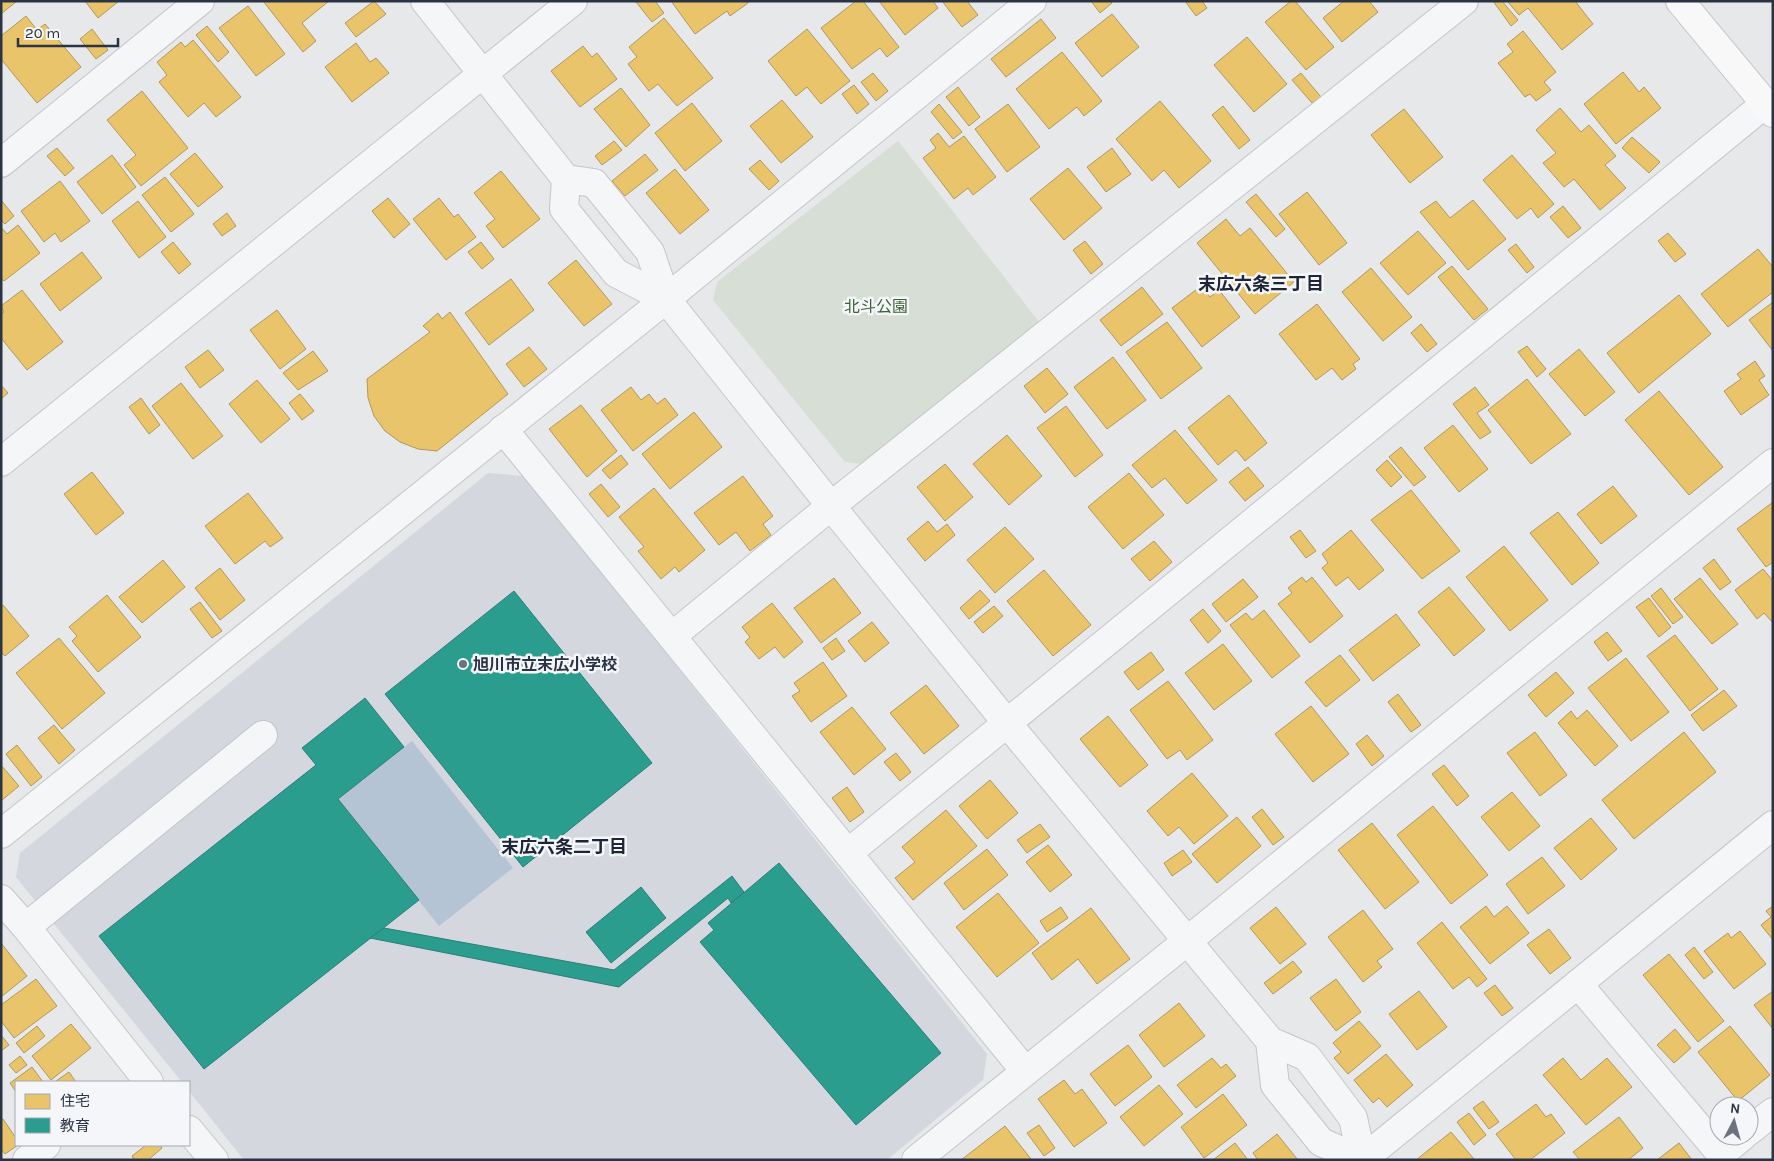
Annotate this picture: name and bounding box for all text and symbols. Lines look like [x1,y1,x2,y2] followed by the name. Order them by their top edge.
[18,15,118,47] scale bar
[25,24,60,42] text: 20 m
[1198,273,1324,295] district label: 末広六条三丁目
[844,297,908,316] park label: 北斗公園
[473,655,617,674] place label: 旭川市立末広小学校
[457,658,469,670] marker: 旭川市立末広小学校
[501,836,627,858] district label: 末広六条二丁目
[15,1081,190,1146] legend
[60,1092,90,1110] text: 住宅
[1709,1096,1759,1146] north arrow
[1729,1100,1741,1118] text: N
[60,1117,90,1135] text: 教育

